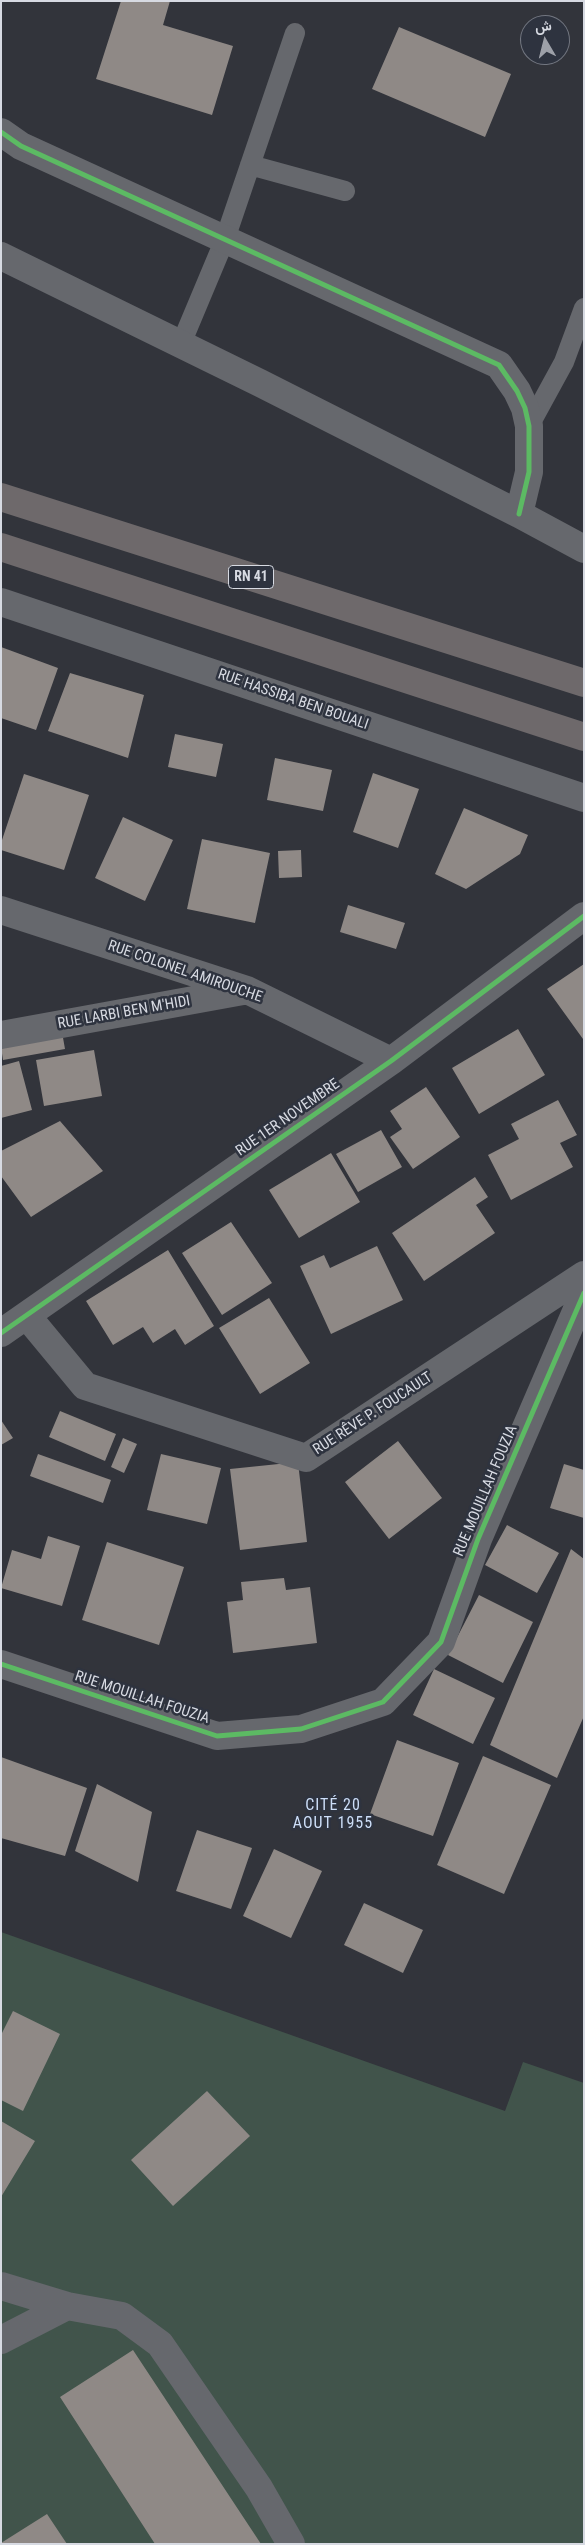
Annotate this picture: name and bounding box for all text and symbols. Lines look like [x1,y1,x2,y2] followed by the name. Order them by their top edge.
[520,15,570,65] north arrow
[534,17,552,35] text: ش
[228,566,274,588] road number: RN 41
[215,666,371,734] street label: RUE HASSIBA BEN BOUALI
[105,937,265,1007] street label: RUE COLONEL AMIROUCHE
[56,992,192,1034] street label: RUE LARBI BEN M'HIDI
[233,1075,343,1161] street label: RUE 1ER NOVEMBRE
[310,1369,436,1459] street label: RUE RÊVE P. FOUCAULT
[450,1423,522,1559] street label: RUE MOUILLAH FOUZIA
[72,1668,212,1728] street label: RUE MOUILLAH FOUZIA
[292,1796,374,1834] district label: CITÉ 20 AOUT 1955

